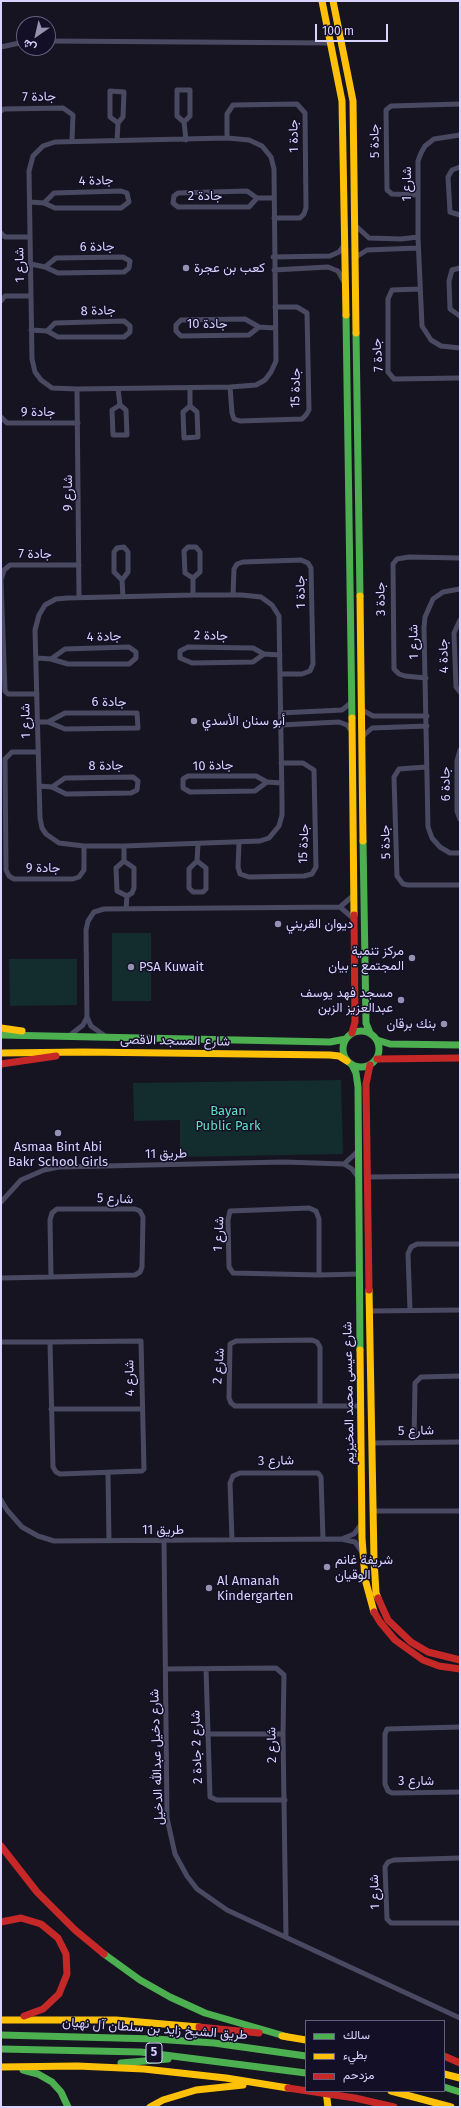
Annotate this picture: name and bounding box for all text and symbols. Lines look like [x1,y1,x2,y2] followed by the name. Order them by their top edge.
[16,16,56,56] north arrow
[317,16,390,42] scale bar
[322,24,354,38] text: 100 m
[20,36,39,55] text: ش
[22,89,56,105] street label: جادة 7
[286,119,302,153] street label: جادة 1
[367,124,383,158] street label: جادة 5
[399,166,415,202] street label: شارع 1
[78,173,114,189] street label: جادة 4
[188,188,222,204] street label: جادة 2
[79,239,115,255] street label: جادة 6
[12,247,28,283] street label: شارع 1
[194,260,265,276] place label: كعب بن عجرة
[181,263,191,273] marker: كعب بن عجرة
[80,303,116,319] street label: جادة 8
[187,316,227,332] street label: جادة 10
[369,338,387,372] street label: جادة 7
[288,368,304,408] street label: جادة 15
[21,404,55,420] street label: جادة 9
[60,475,76,511] street label: شارع 9
[18,546,52,562] street label: جادة 7
[293,575,309,609] street label: جادة 1
[373,582,389,616] street label: جادة 3
[406,624,422,660] street label: شارع 1
[194,628,228,644] street label: جادة 2
[86,629,122,645] street label: جادة 4
[436,638,452,674] street label: جادة 4
[92,694,126,710] street label: جادة 6
[18,703,34,739] street label: شارع 1
[202,713,285,729] place label: أبو سنان الأسدي
[189,716,199,726] marker: أبو سنان الأسدي
[192,757,234,775] street label: جادة 10
[88,758,124,774] street label: جادة 8
[438,766,454,802] street label: جادة 6
[296,824,312,864] street label: جادة 15
[378,825,394,859] street label: جادة 5
[26,860,60,876] street label: جادة 9
[286,916,353,932] place label: ديوان القريني
[273,919,283,929] marker: ديوان القريني
[328,943,404,974] place label: مركز تنمية المجتمع - بيان
[407,953,417,963] marker: مركز تنمية المجتمع - بيان
[139,959,204,975] place label: PSA Kuwait
[126,962,136,972] marker: PSA Kuwait
[300,985,393,1016] place label: مسجد فهد يوسف عبدالعزيز الزبن
[396,995,406,1005] marker: مسجد فهد يوسف عبدالعزيز الزبن
[386,1016,436,1032] place label: بنك برقان
[439,1019,449,1029] marker: بنك برقان
[120,1032,230,1050] street label: شارع المسجد الاقصى
[195,1103,261,1134] park label: Bayan Public Park
[53,1128,63,1138] marker: Asmaa Bint Abi Bakr School Girls
[8,1139,108,1170] place label: Asmaa Bint Abi Bakr School Girls
[145,1146,187,1162] street label: طريق 11
[97,1191,133,1207] street label: شارع 5
[210,1216,228,1252] street label: شارع 1
[340,1321,358,1465] street label: شارع عيسى محمد المخيزيم
[210,1347,228,1385] street label: شارع 2
[122,1360,138,1396] street label: شارع 4
[398,1423,434,1439] street label: شارع 5
[258,1453,294,1469] street label: شارع 3
[142,1522,184,1538] street label: طريق 11
[335,1552,393,1583] place label: شريفة غانم الوقيان
[322,1562,332,1572] marker: شريفة غانم الوقيان
[217,1573,293,1604] place label: Al Amanah Kindergarten
[204,1583,214,1593] marker: Al Amanah Kindergarten
[147,1689,167,1825] street label: شارع دخيل عبدالله الدخيل
[188,1710,206,1784] street label: شارع 2 جادة 2
[264,1727,280,1763] street label: شارع 2
[398,1773,434,1789] street label: شارع 3
[367,1874,383,1910] street label: شارع 1
[62,2015,248,2043] street label: طريق الشيخ زايد بن سلطان آل نهيان
[305,2020,445,2092] legend
[343,2028,370,2042] text: سالك
[146,2043,162,2063] road number: 5
[343,2048,367,2062] text: بطيء
[343,2068,374,2082] text: مزدحم

